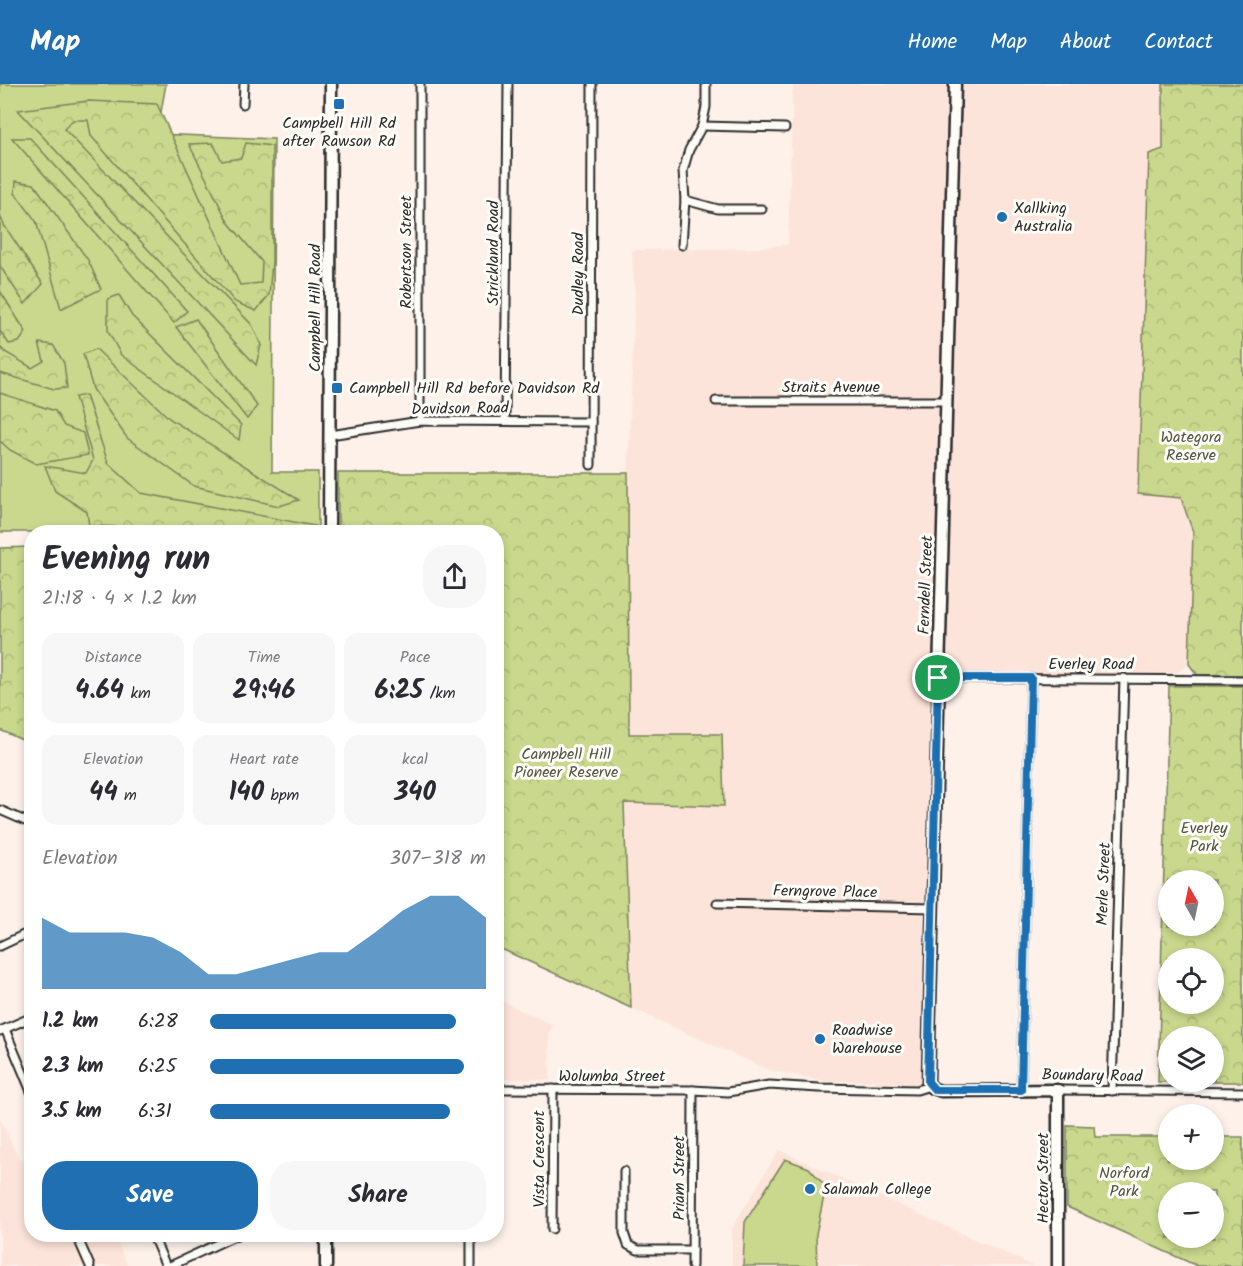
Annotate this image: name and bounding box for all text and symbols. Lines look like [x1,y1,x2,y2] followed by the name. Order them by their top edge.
[30,20,81,65] text: Map
[908,26,957,59] text: Home
[990,26,1027,59] text: Map
[1060,26,1111,59] text: About
[1144,26,1213,59] text: Contact
[332,97,346,111] marker: Campbell Hill Rd after Rawson Rd
[282,111,397,154] place label: Campbell Hill Rd after Rawson Rd
[394,195,419,309] street label: Robertson Street
[1014,196,1072,239] place label: Xallking Australia
[481,200,506,305] street label: Strickland Road
[995,210,1009,224] marker: Xallking Australia
[566,231,591,316] street label: Dudley Road
[303,243,328,372] street label: Campbell Hill Road
[782,375,880,400] street label: Straits Avenue
[349,376,600,401] place label: Campbell Hill Rd before Davidson Rd
[330,381,344,395] marker: Campbell Hill Rd before Davidson Rd
[411,396,510,422] street label: Davidson Road
[1160,425,1222,468] park label: Wategora Reserve
[42,534,210,587] text: Evening run
[912,534,940,635] street label: Ferndell Street
[423,545,486,608] button: share
[42,583,197,615] text: 21:18 · 4 × 1.2 km
[84,645,142,670] text: Distance
[248,645,280,670] text: Time
[400,645,430,670] text: Pace
[912,652,963,703] pin
[1048,652,1135,677] street label: Everley Road
[921,661,954,694] icon: arrive
[75,670,124,712] text: 4.64
[233,670,295,712] text: 29:46
[374,670,423,712] text: 6:25
[124,681,151,706] text: km
[423,681,456,706] text: /km
[514,742,618,785] park label: Campbell Hill Pioneer Reserve
[83,747,143,772] text: Elevation
[229,747,299,772] text: Heart rate
[402,747,428,772] text: kcal
[89,772,118,814] text: 44
[229,772,264,814] text: 140
[394,772,436,814] text: 340
[118,783,137,808] text: m
[264,783,299,808] text: bpm
[1180,816,1228,859] park label: Everley Park
[1090,841,1118,926] street label: Merle Street
[42,843,118,875] text: Elevation
[389,843,486,875] text: 307–318 m
[1158,870,1224,936] north arrow
[1158,870,1224,1248] map controls
[773,879,877,905] street label: Ferngrove Place
[1158,948,1224,1014] button: locate
[42,1006,98,1038] text: 1.2 km
[138,1006,178,1038] text: 6:28
[832,1018,902,1061] place label: Roadwise Warehouse
[1158,1026,1224,1092] button: layers
[813,1032,827,1046] marker: Roadwise Warehouse
[42,1051,103,1083] text: 2.3 km
[138,1051,176,1083] text: 6:25
[1042,1063,1143,1089] street label: Boundary Road
[558,1064,666,1089] street label: Wolumba Street
[42,1096,102,1128] text: 3.5 km
[138,1096,172,1128] text: 6:31
[1158,1104,1224,1170] button: +
[527,1110,552,1208] street label: Vista Crescent
[1031,1132,1056,1223] street label: Hector Street
[667,1135,692,1221] street label: Priam Street
[42,1161,258,1230] button: Save
[270,1161,486,1230] button: Share
[1099,1161,1150,1204] park label: Norford Park
[822,1177,931,1202] place label: Salamah College
[803,1182,817,1196] marker: Salamah College
[1158,1182,1224,1248] button: −

